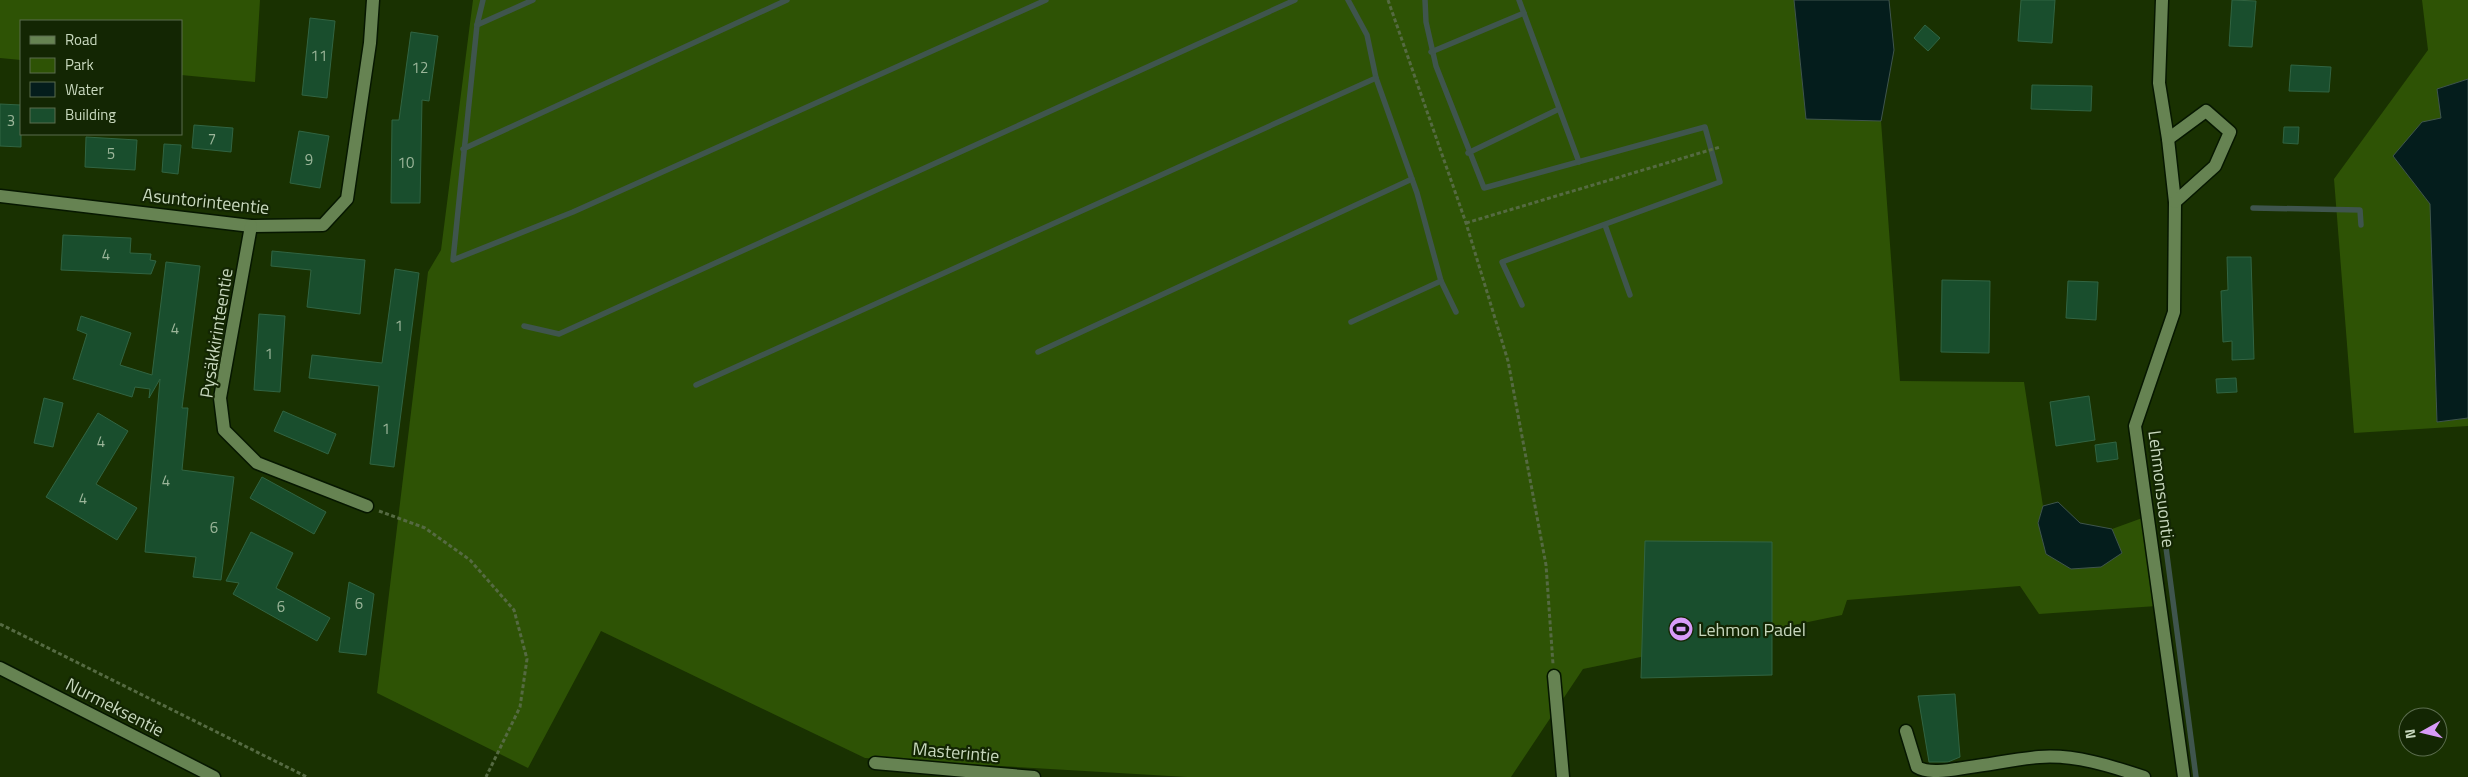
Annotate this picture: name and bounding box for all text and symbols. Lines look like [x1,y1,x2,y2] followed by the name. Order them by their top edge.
[20,20,182,135] legend
[65,28,97,51] text: Road
[311,44,327,67] house number: 11
[65,53,94,76] text: Park
[412,56,428,79] house number: 12
[65,78,104,101] text: Water
[65,103,116,126] text: Building
[7,109,15,132] house number: 3
[208,127,216,150] house number: 7
[107,142,115,165] house number: 5
[305,148,313,171] house number: 9
[398,151,414,174] house number: 10
[141,181,271,221] street label: Asuntorinteentie
[102,243,110,266] house number: 4
[192,266,240,400] street label: Pysäkkirinteentie
[395,314,403,337] house number: 1
[171,317,179,340] house number: 4
[265,342,273,365] house number: 1
[382,417,390,440] house number: 1
[2141,429,2183,549] street label: Lehmonsuontie
[97,430,105,453] house number: 4
[162,469,170,492] house number: 4
[79,487,87,510] house number: 4
[210,516,218,539] house number: 6
[355,592,363,615] house number: 6
[277,595,285,618] house number: 6
[1668,616,1694,642] sports icon: Lehmon Padel
[1698,616,1806,643] place label: Lehmon Padel
[61,671,169,743] street label: Nurmeksentie
[2398,707,2448,757] north arrow
[2399,728,2421,740] text: N
[911,735,1001,769] street label: Masterintie

